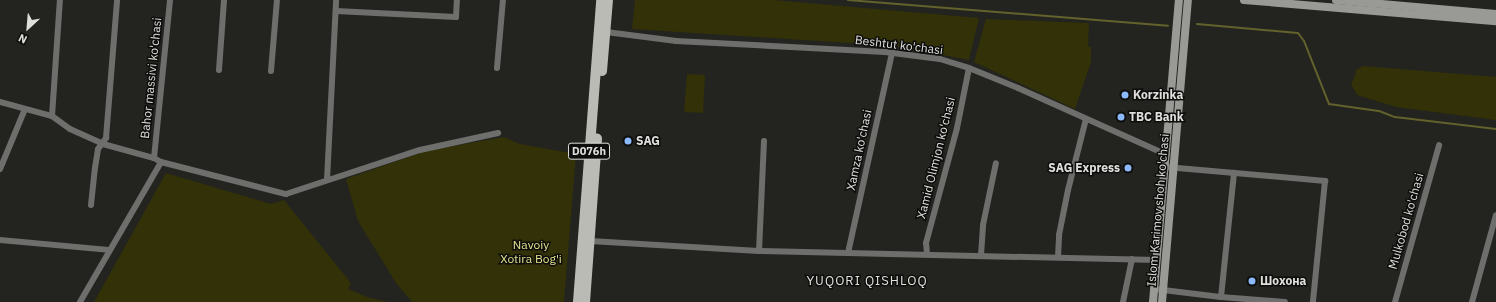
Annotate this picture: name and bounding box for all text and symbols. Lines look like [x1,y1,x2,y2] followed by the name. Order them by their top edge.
[8,8,48,48] north arrow
[137,17,165,139] street label: Bahor massivi ko'chasi
[16,31,29,47] text: N
[854,32,944,58] street label: Beshtut ko'chasi
[1133,88,1183,102] place label: Korzinka
[1120,90,1130,100] marker: Korzinka
[914,96,958,220] street label: Xamid Olimjon ko'chasi
[843,108,875,192] street label: Xamza ko'chasi
[1129,110,1184,124] place label: TBC Bank
[1116,112,1126,122] marker: TBC Bank
[1144,133,1172,287] street label: Islom Karimov shoh ko'chasi
[636,134,660,148] place label: SAG
[623,136,633,146] marker: SAG
[567,142,611,160] road number: D076h
[1048,161,1120,175] place label: SAG Express
[1123,163,1133,173] marker: SAG Express
[1385,171,1427,271] street label: Mulkobod ko'chasi
[500,238,562,266] park label: Navoiy Xotira Bog'i
[806,273,928,289] district label: YUQORI QISHLOQ
[1260,274,1306,288] place label: Шохона
[1247,276,1257,286] marker: Шохона

